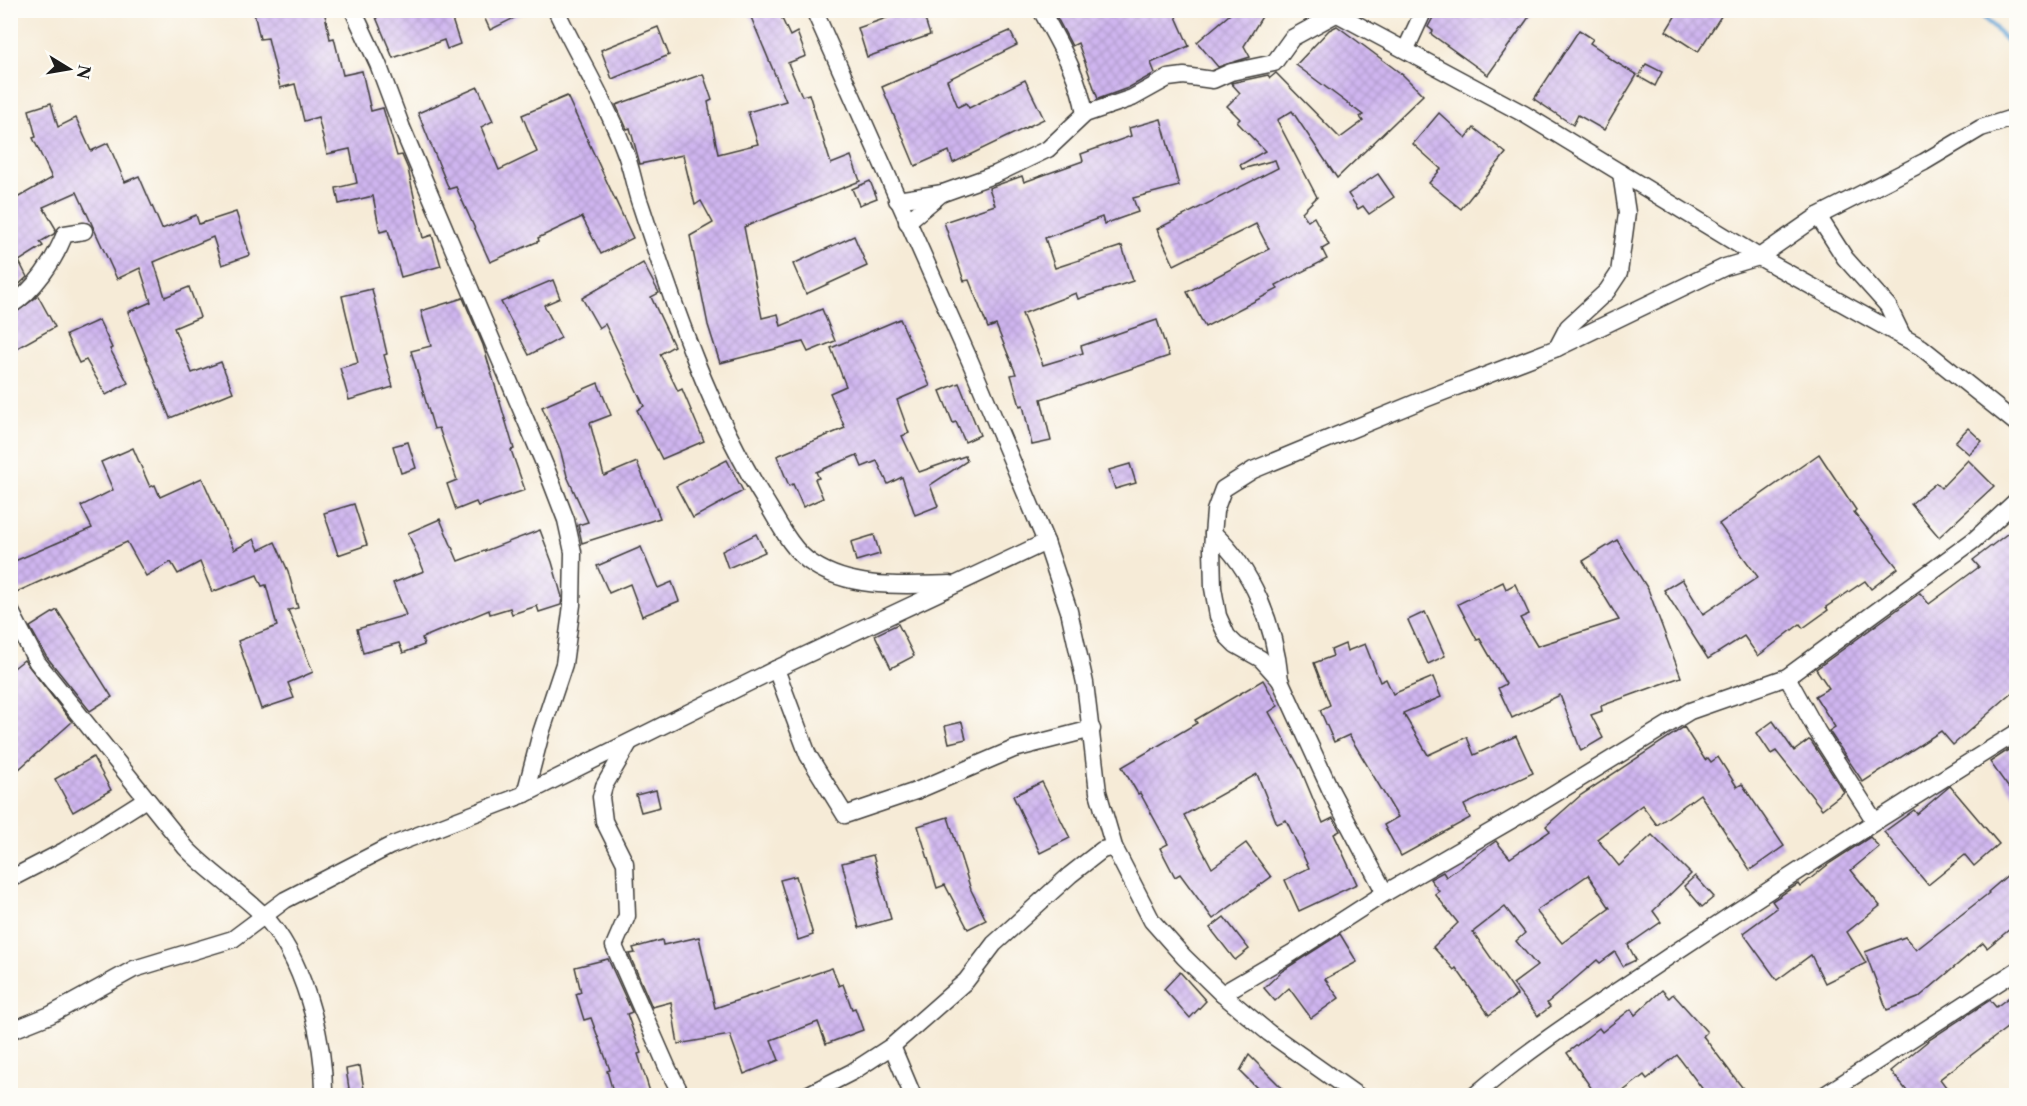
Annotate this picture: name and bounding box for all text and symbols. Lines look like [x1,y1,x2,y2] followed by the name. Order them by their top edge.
[39,39,99,99] north arrow
[73,63,95,81] text: N

